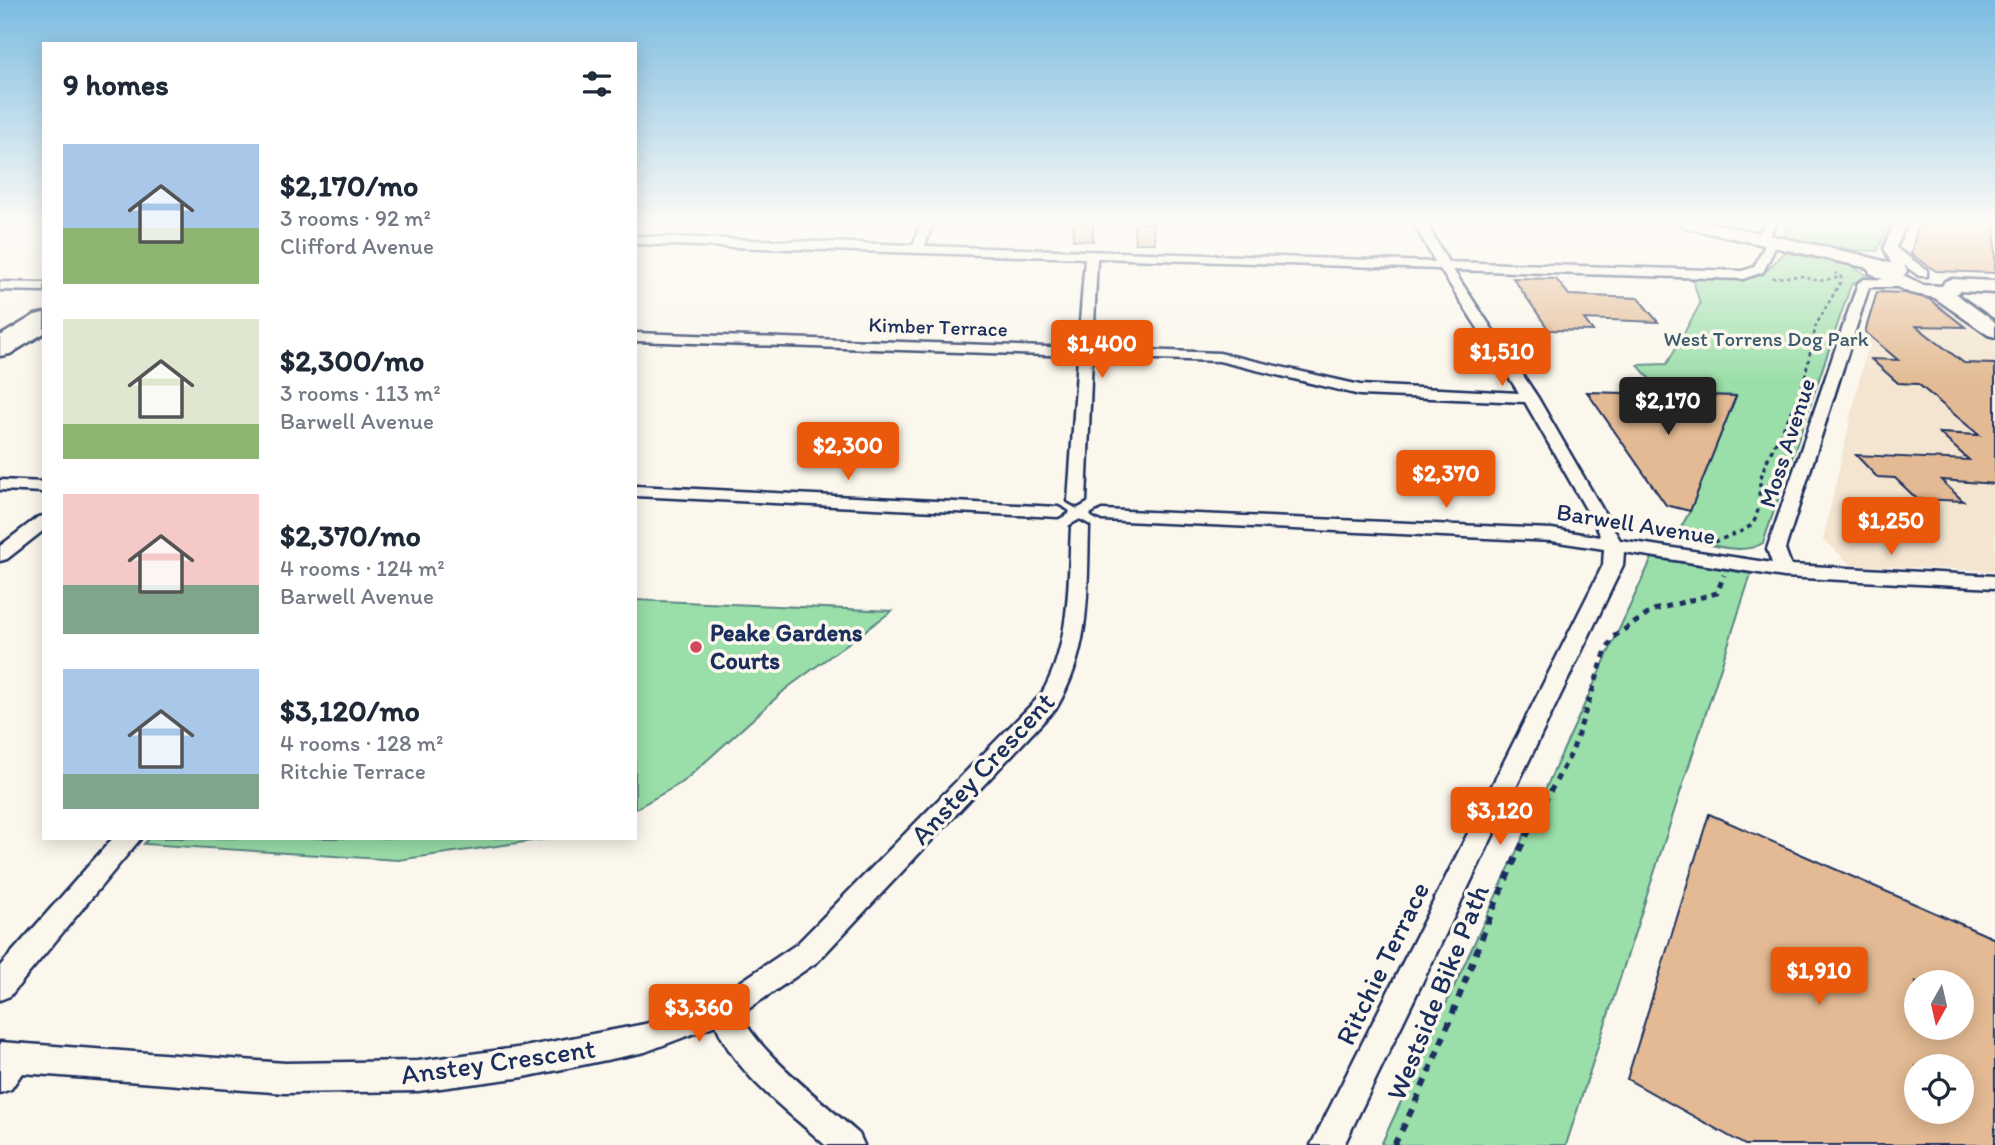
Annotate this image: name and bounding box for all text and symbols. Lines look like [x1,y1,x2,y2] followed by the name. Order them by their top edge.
[578,65,616,103] icon: filters
[63,66,169,103] text: 9 homes
[280,167,418,204] text: $2,170/mo
[119,172,203,256] icon: home
[280,204,431,232] text: 3 rooms · 92 m²
[280,232,434,260] text: Clifford Avenue
[868,312,1008,341] street label: Kimber Terrace
[1045,320,1159,380] pin: $1,400
[1663,326,1869,351] park label: West Torrens Dog Park
[1445,328,1559,388] pin: $1,510
[1067,329,1137,357] text: $1,400
[1470,337,1534,365] text: $1,510
[280,342,424,379] text: $2,300/mo
[119,347,203,431] icon: home
[1752,375,1821,511] street label: Moss Avenue
[1611,378,1725,437] pin: $2,170
[280,379,441,407] text: 3 rooms · 113 m²
[1635,386,1701,414] text: $2,170
[280,407,434,435] text: Barwell Avenue
[791,422,905,482] pin: $2,300
[813,431,883,459] text: $2,300
[1389,450,1503,510] pin: $2,370
[1412,459,1480,487] text: $2,370
[1555,497,1718,550] street label: Barwell Avenue
[1834,498,1948,557] pin: $1,250
[1858,506,1924,534] text: $1,250
[280,517,421,554] text: $2,370/mo
[119,522,203,606] icon: home
[280,554,445,582] text: 4 rooms · 124 m²
[280,582,434,610] text: Barwell Avenue
[710,618,863,675] place label: Peake Gardens Courts
[688,639,704,655] marker: Peake Gardens Courts
[903,685,1061,851] street label: Anstey Crescent
[280,692,420,729] text: $3,120/mo
[119,697,203,781] icon: home
[280,729,443,757] text: 4 rooms · 128 m²
[280,757,426,785] text: Ritchie Terrace
[1443,788,1557,847] pin: $3,120
[1467,796,1533,824] text: $3,120
[1328,876,1436,1050] street label: Ritchie Terrace
[1378,879,1496,1105] street label: Westside Bike Path
[1762,948,1876,1007] pin: $1,910
[1787,956,1851,984] text: $1,910
[1904,970,1974,1040] north arrow
[1904,970,1974,1124] map controls
[642,984,756,1044] pin: $3,360
[665,993,733,1021] text: $3,360
[399,1031,597,1091] street label: Anstey Crescent
[1904,1054,1974,1124] button: locate

